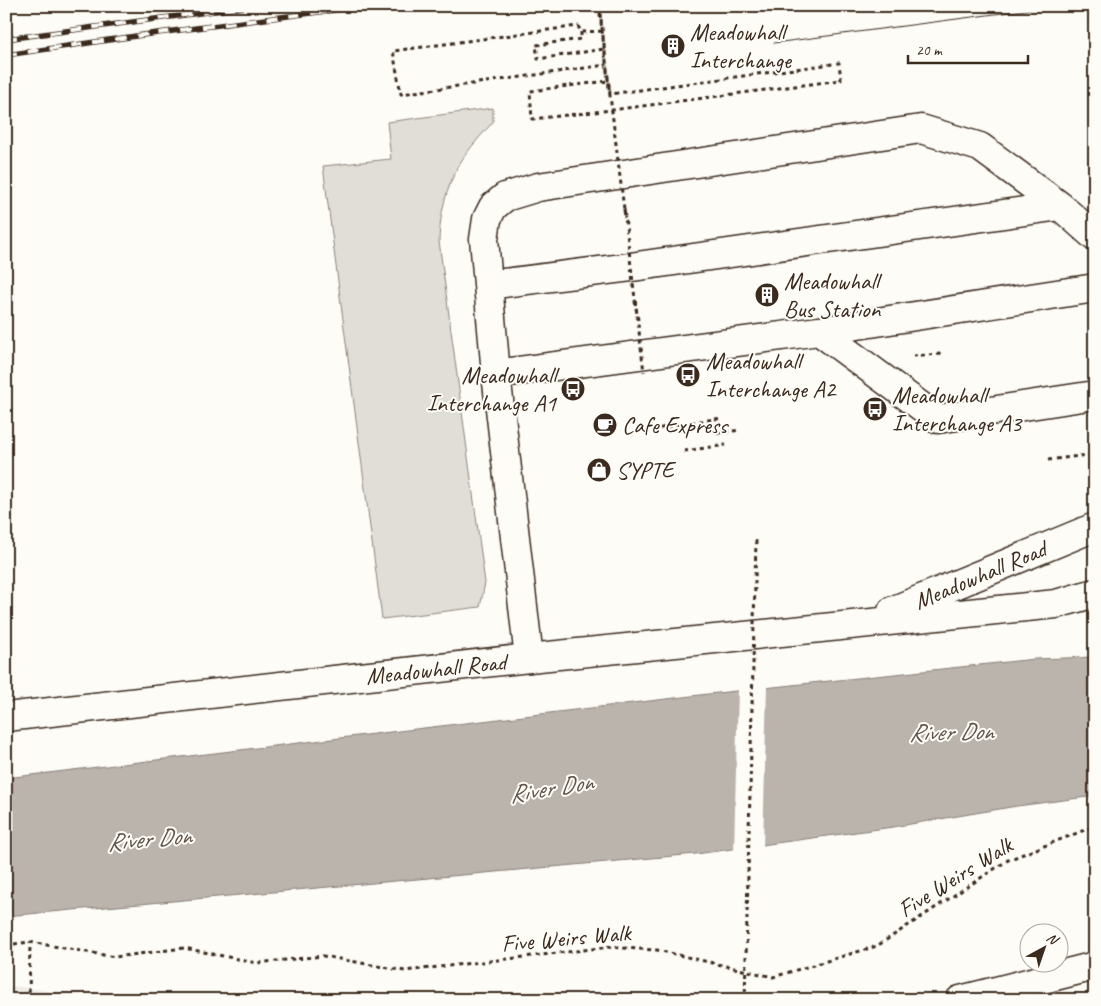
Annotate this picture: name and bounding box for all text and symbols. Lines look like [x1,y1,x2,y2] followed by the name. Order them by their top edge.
[690,17,793,75] place label: Meadowhall Interchange
[908,32,1028,64] scale bar
[660,33,686,59] building icon: Meadowhall Interchange
[916,41,943,60] text: 20 m
[784,266,882,324] place label: Meadowhall Bus Station
[754,282,780,308] building icon: Meadowhall Bus Station
[706,346,838,404] place label: Meadowhall Interchange A2
[427,360,560,418] place label: Meadowhall Interchange A1
[675,362,701,388] bus stop icon: Meadowhall Interchange A2
[560,376,586,402] bus stop icon: Meadowhall Interchange A1
[892,380,1024,438] place label: Meadowhall Interchange A3
[862,396,888,422] bus stop icon: Meadowhall Interchange A3
[622,410,729,440] place label: Cafe Express
[592,412,618,438] cafe icon: Cafe Express
[616,455,677,485] place label: SYPTE
[586,457,612,483] shop icon: SYPTE
[909,532,1054,616] street label: Meadowhall Road
[364,646,511,691] street label: Meadowhall Road
[909,715,996,749] water label: River Don
[507,765,598,810] water label: River Don
[106,819,195,859] water label: River Don
[892,829,1020,924] street label: Five Weirs Walk
[500,917,634,959] street label: Five Weirs Walk
[1018,924,1068,974] north arrow
[1043,929,1063,949] text: N

